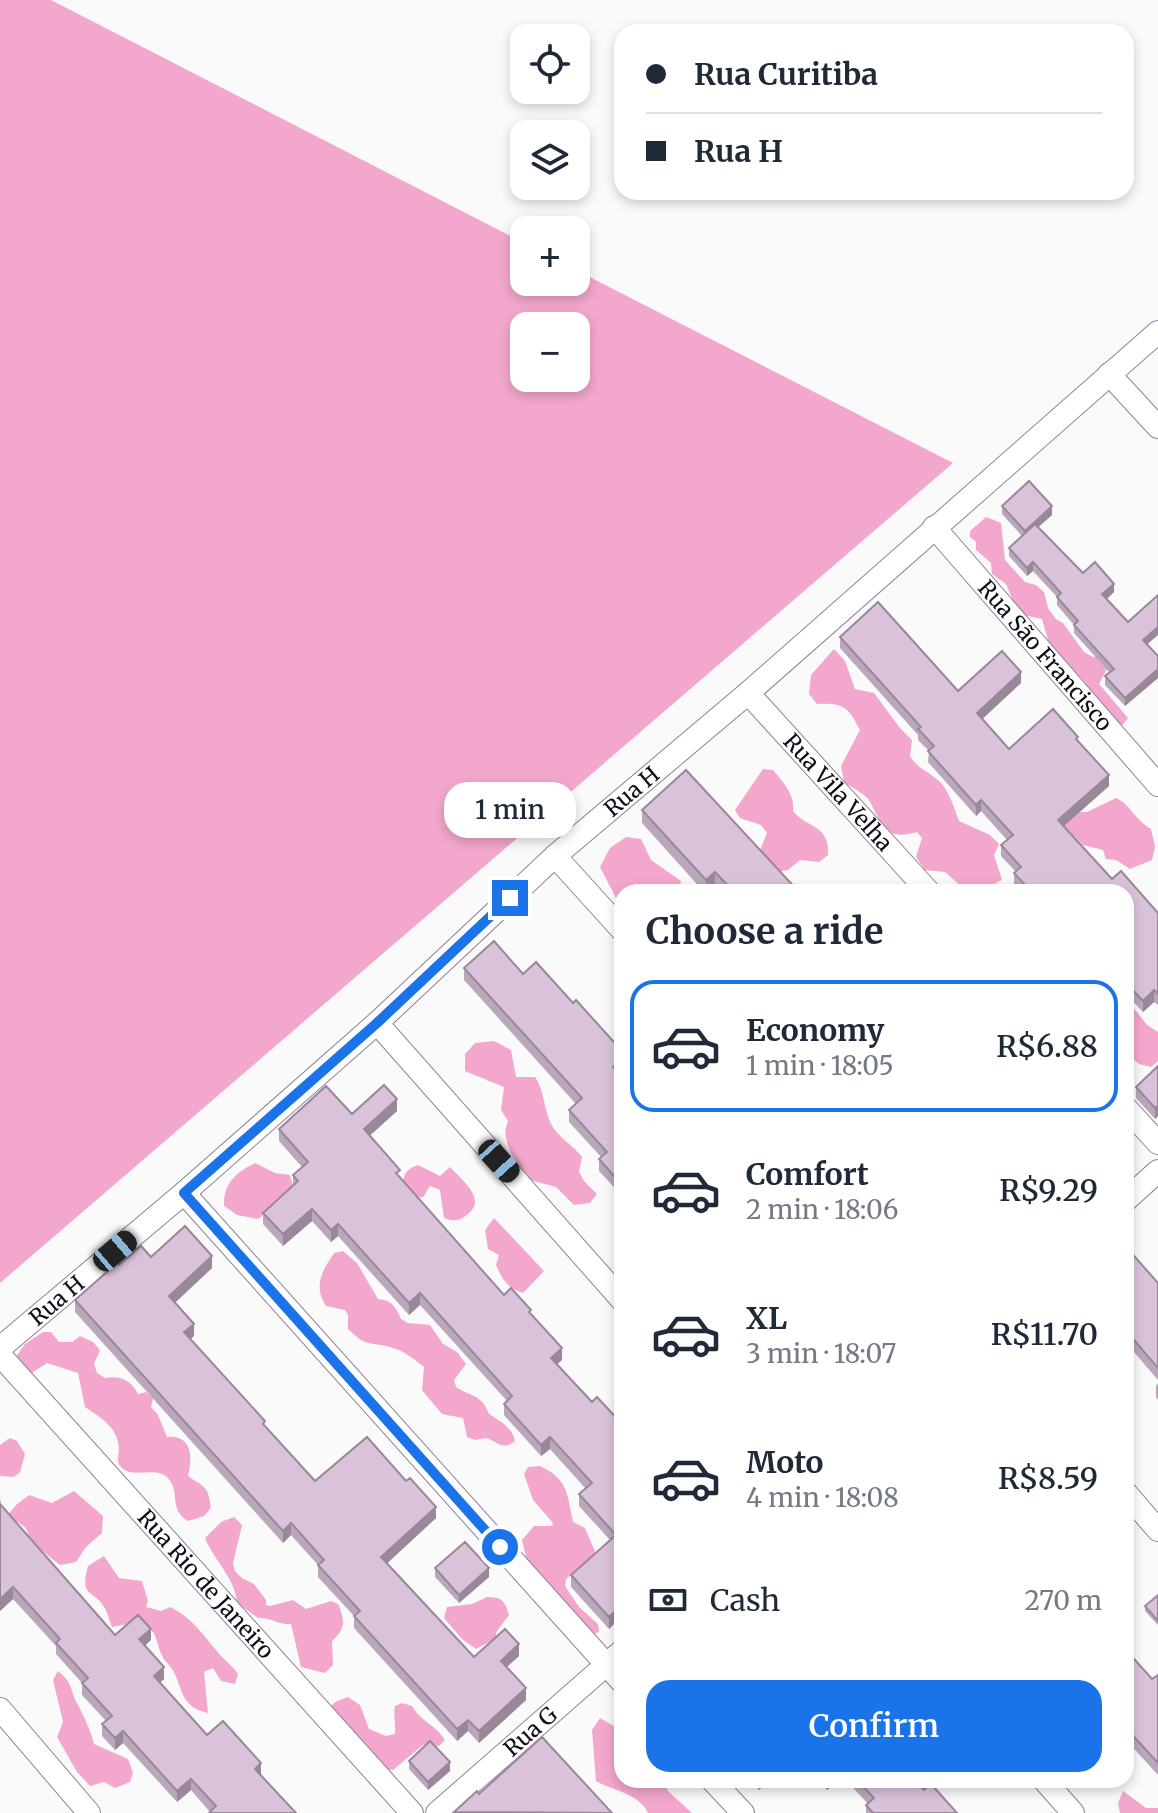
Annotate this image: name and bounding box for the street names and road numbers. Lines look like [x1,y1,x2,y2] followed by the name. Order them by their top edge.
[972,574,1119,737] street label: Rua São Francisco
[778,727,899,857] street label: Rua Vila Velha
[598,760,665,823] street label: Rua H
[23,1269,90,1331] street label: Rua H
[132,1504,280,1664] street label: Rua Rio de Janeiro
[498,1700,563,1762] street label: Rua G

